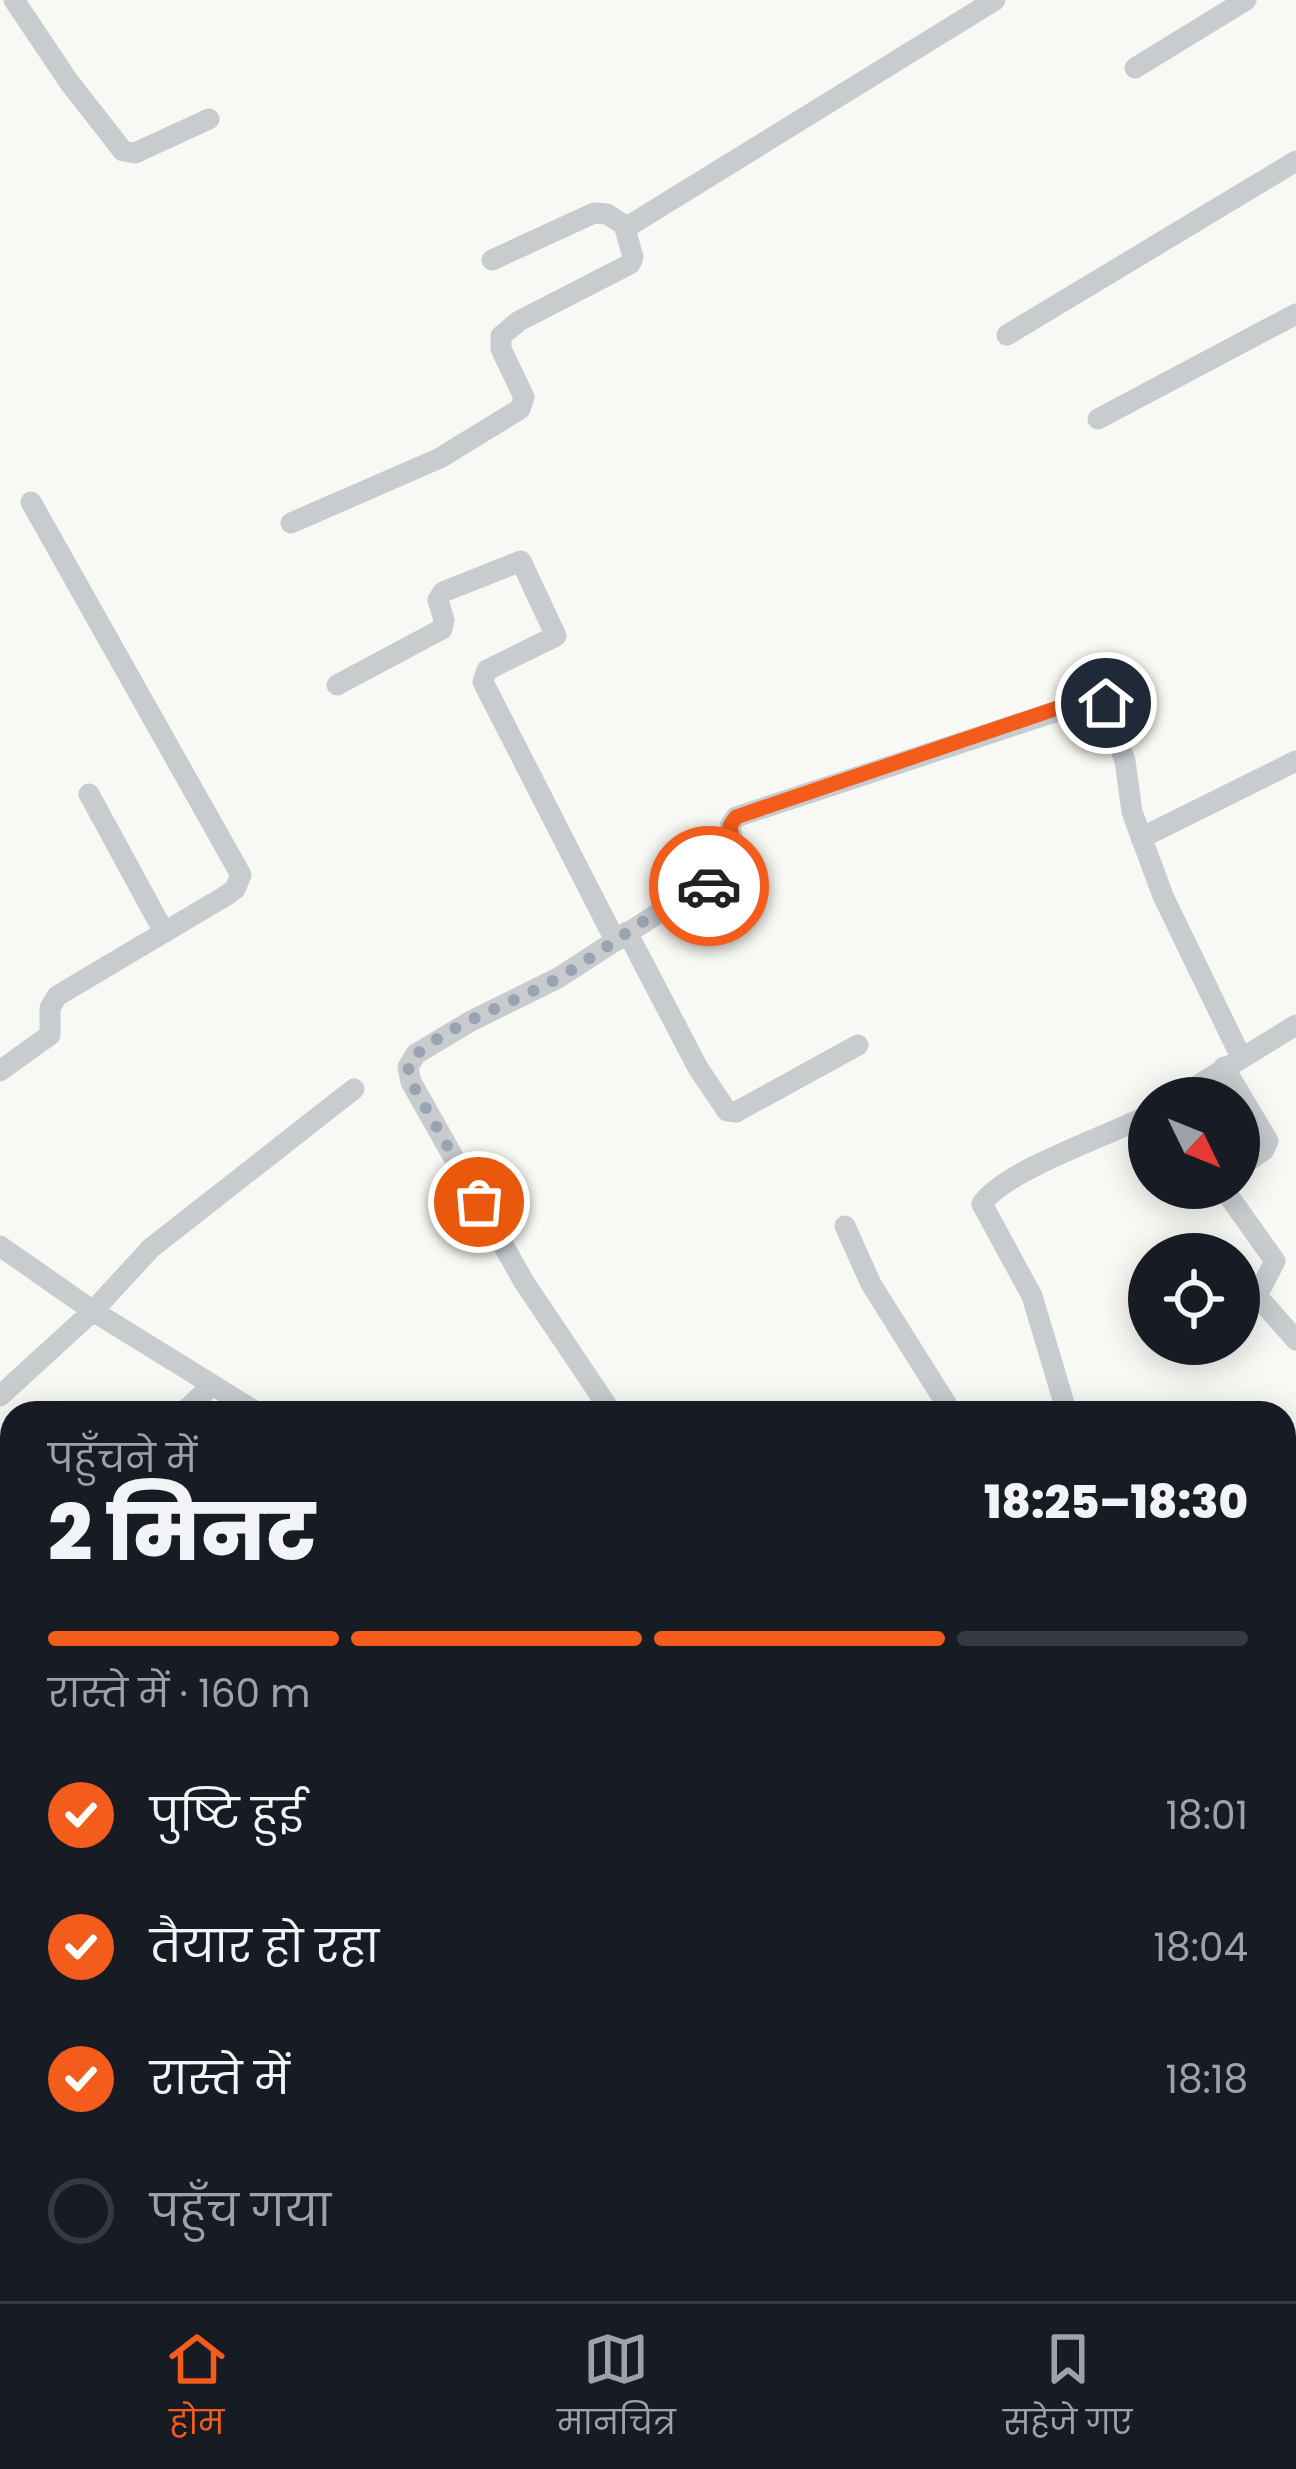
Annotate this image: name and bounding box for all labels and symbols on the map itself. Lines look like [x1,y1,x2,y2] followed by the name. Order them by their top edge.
[1055,652,1157,754] pin
[649,826,769,946] courier
[1128,1077,1260,1209] north arrow
[428,1151,530,1253] pin

